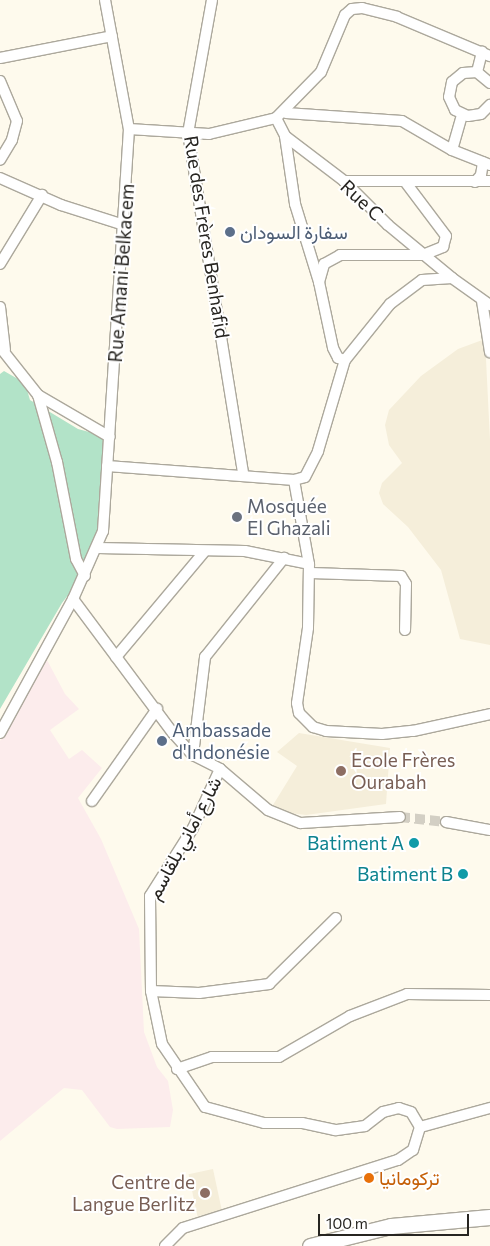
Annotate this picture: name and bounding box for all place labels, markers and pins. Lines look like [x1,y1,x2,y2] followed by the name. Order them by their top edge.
[240,221,348,243] place label: سفارة السودان
[224,226,236,238] marker: سفارة السودان
[247,495,331,539] place label: Mosquée El Ghazali
[231,511,243,523] marker: Mosquée El Ghazali
[172,719,271,763] place label: Ambassade d'Indonésie
[156,735,168,747] marker: Ambassade d'Indonésie
[351,749,455,793] place label: Ecole Frères Ourabah
[335,765,347,777] marker: Ecole Frères Ourabah
[307,832,404,854] place label: Batiment A
[408,837,420,849] marker: Batiment A
[357,863,453,885] place label: Batiment B
[457,868,469,880] marker: Batiment B
[379,1167,440,1189] place label: تركومانيا
[72,1171,195,1215] place label: Centre de Langue Berlitz
[363,1172,375,1184] marker: تركومانيا
[199,1187,211,1199] marker: Centre de Langue Berlitz

